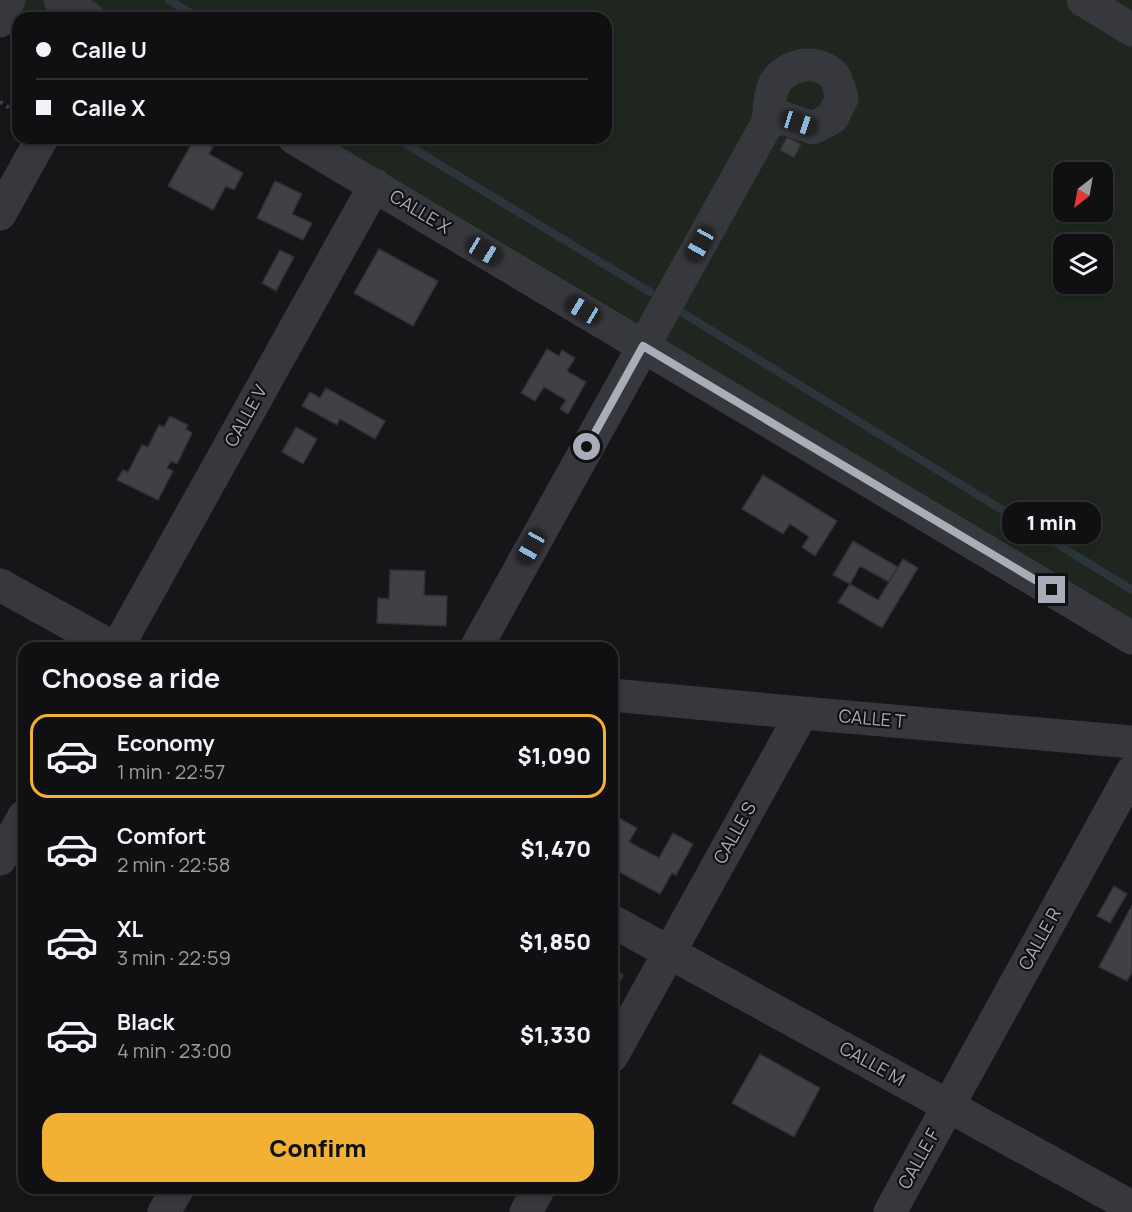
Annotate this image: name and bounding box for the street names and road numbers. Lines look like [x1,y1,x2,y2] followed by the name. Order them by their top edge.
[386,184,456,239] street label: CALLE X
[218,380,272,451] street label: CALLE V
[838,703,907,733] street label: CALLE T
[707,797,761,868] street label: CALLE S
[1012,903,1066,974] street label: CALLE R
[835,1035,909,1091] street label: CALLE M
[892,1124,944,1193] street label: CALLE F

